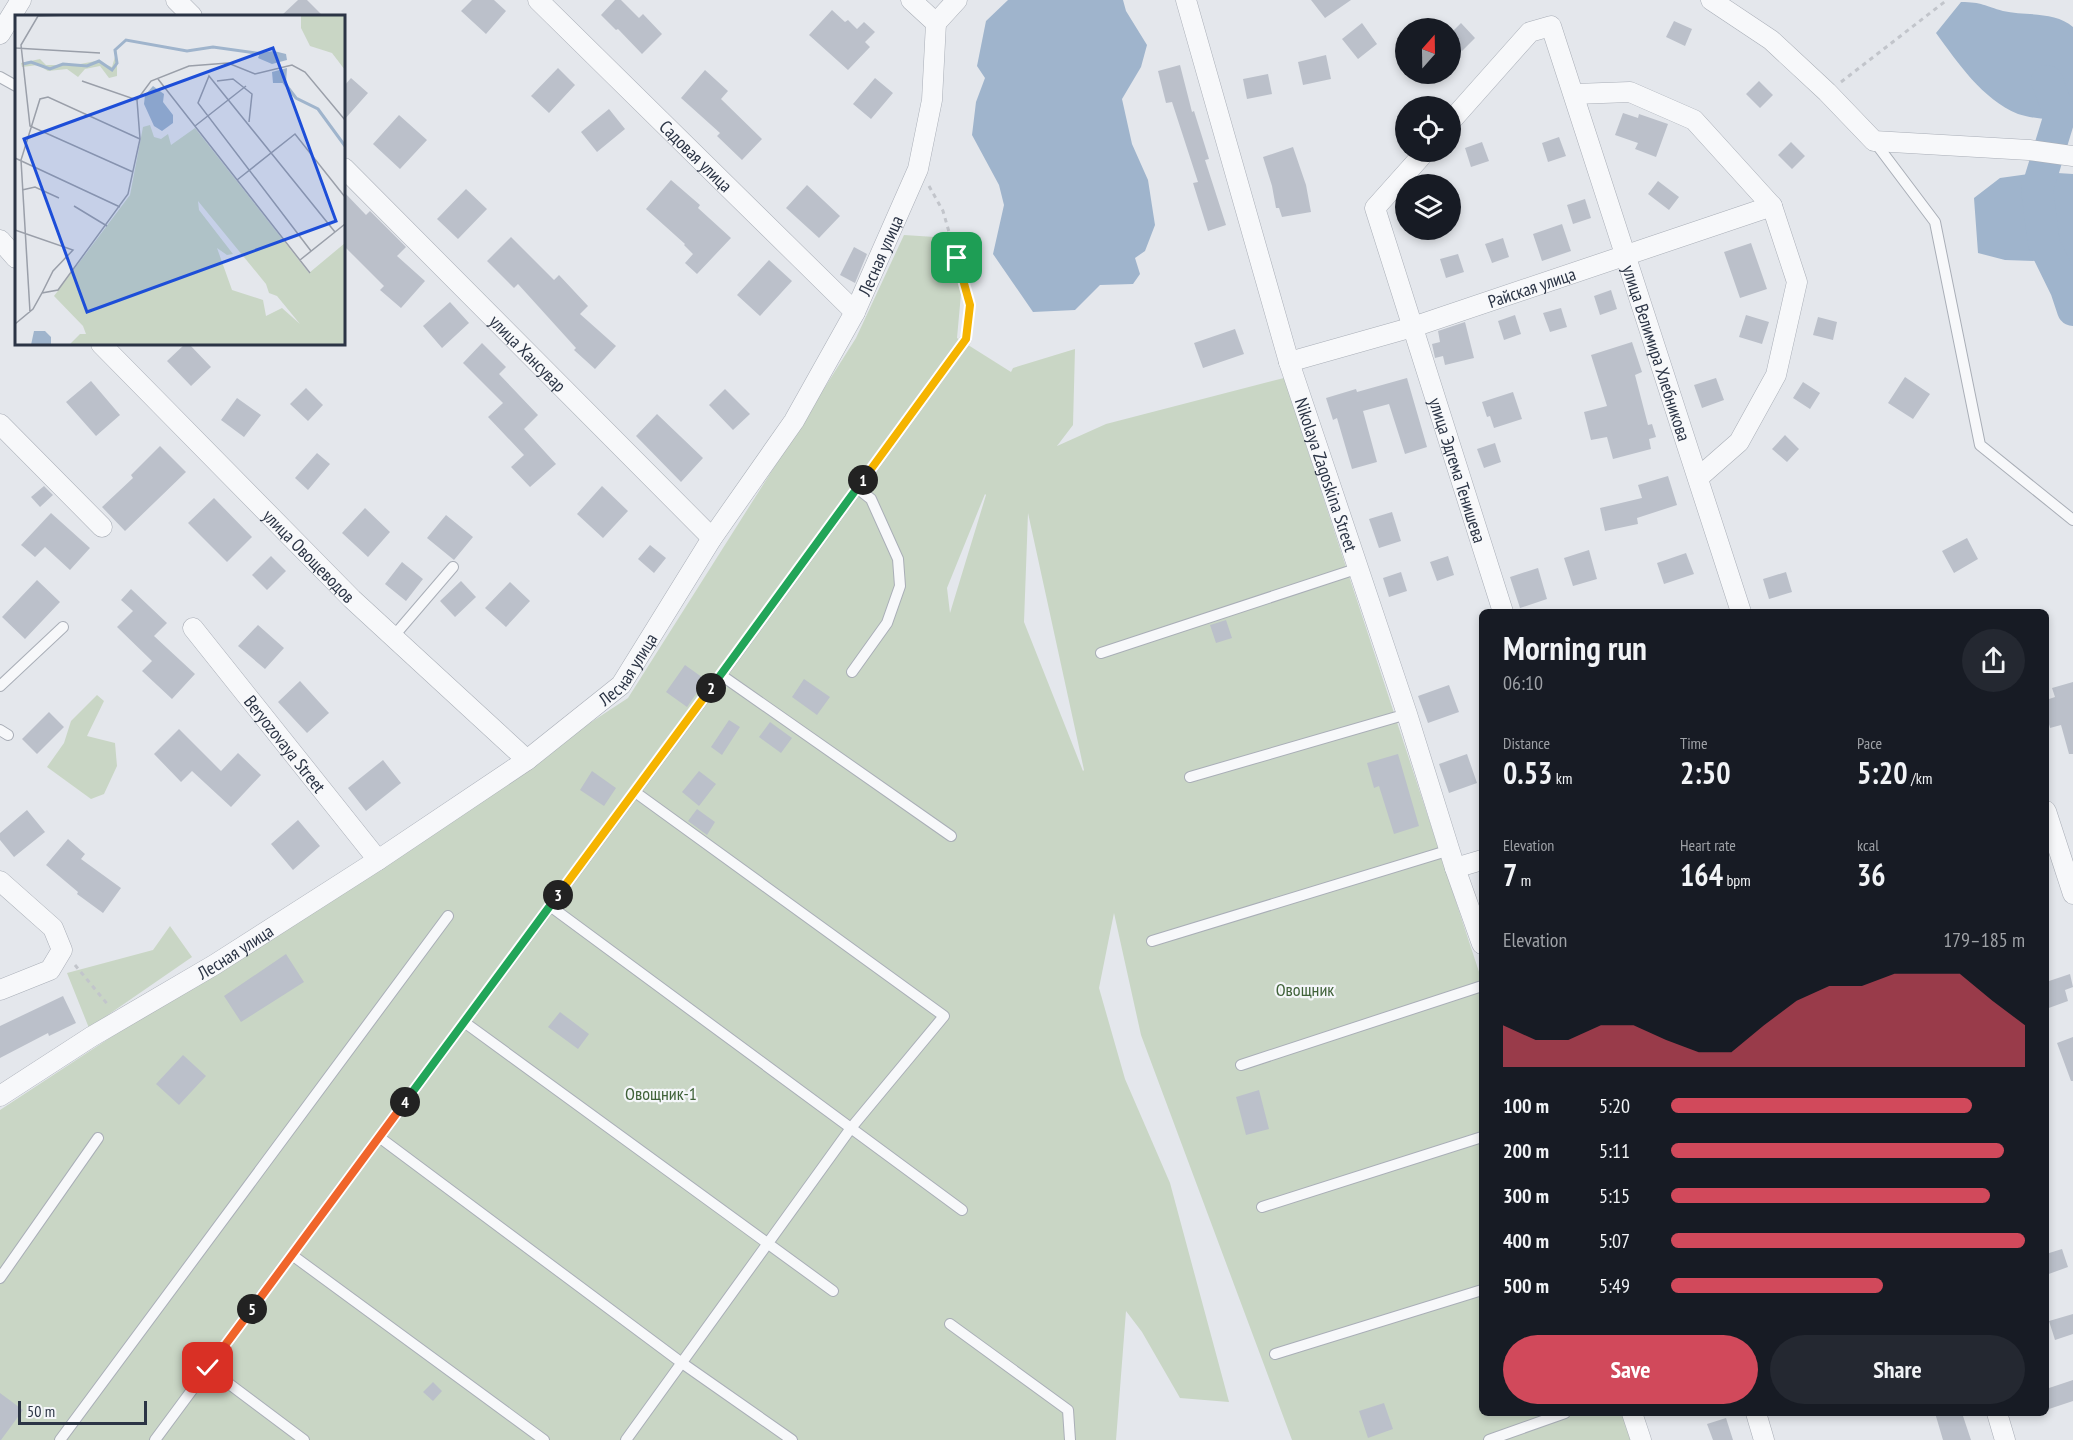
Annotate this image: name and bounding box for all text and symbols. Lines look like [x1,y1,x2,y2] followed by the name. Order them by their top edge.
[15,15,345,345] inset map
[1395,18,1461,84] north arrow
[1395,18,1461,240] map controls
[1395,96,1461,162] button: locate
[655,115,738,197] street label: Садовая улица
[1395,174,1461,240] button: layers
[852,212,908,300] street label: Лесная улица
[931,232,982,283] pin
[940,241,973,274] icon: arrive
[1485,262,1578,312] street label: Райская улица
[1618,262,1696,444] street label: улица Велимира Хлебникова
[485,310,571,397] street label: улица Хансувар
[1290,395,1363,554] street label: Nikolaya Zagoskina Street
[1424,395,1492,546] street label: улица Эдгема Тенишева
[848,465,878,495] pin: 1
[859,470,867,490] text: 1
[258,504,360,607] street label: улица Овощеводов
[1503,626,1647,669] text: Morning run
[593,629,662,711] street label: Лесная улица
[1962,629,2025,692] button: share
[1503,670,1543,696] text: 06:10
[696,673,726,703] pin: 2
[707,678,715,698] text: 2
[239,690,331,797] street label: Beryozovaya Street
[1503,733,1550,753] text: Distance
[1680,733,1708,753] text: Time
[1857,733,1882,753] text: Pace
[1503,753,1552,792] text: 0.53
[1680,753,1731,792] text: 2:50
[1857,753,1908,792] text: 5:20
[1552,768,1572,788] text: km
[1908,768,1932,788] text: /km
[1503,835,1554,855] text: Elevation
[1680,835,1736,855] text: Heart rate
[1857,835,1879,855] text: kcal
[1503,855,1517,894] text: 7
[1680,855,1723,894] text: 164
[1857,855,1886,894] text: 36
[1517,870,1531,890] text: m
[1723,870,1751,890] text: bpm
[543,880,573,910] pin: 3
[554,885,562,905] text: 3
[192,919,277,984] street label: Лесная улица
[1503,927,1567,953] text: Elevation
[1943,927,2025,953] text: 179–185 m
[1276,978,1334,1001] park label: Овощник
[625,1082,697,1105] park label: Овощник-1
[390,1087,420,1117] pin: 4
[401,1092,409,1112] text: 4
[1503,1093,1549,1119] text: 100 m
[1599,1093,1630,1119] text: 5:20
[1503,1138,1549,1164] text: 200 m
[1599,1138,1630,1164] text: 5:11
[1503,1183,1549,1209] text: 300 m
[1599,1183,1630,1209] text: 5:15
[1503,1228,1549,1254] text: 400 m
[1599,1228,1630,1254] text: 5:07
[1503,1273,1549,1299] text: 500 m
[1599,1273,1630,1299] text: 5:49
[237,1294,267,1324] pin: 5
[248,1299,256,1319] text: 5
[1503,1335,1758,1404] button: Save
[1770,1335,2025,1404] button: Share
[182,1342,233,1393] pin
[191,1351,224,1384] icon: check
[18,1398,147,1426] scale bar
[27,1401,55,1421] text: 50 m

